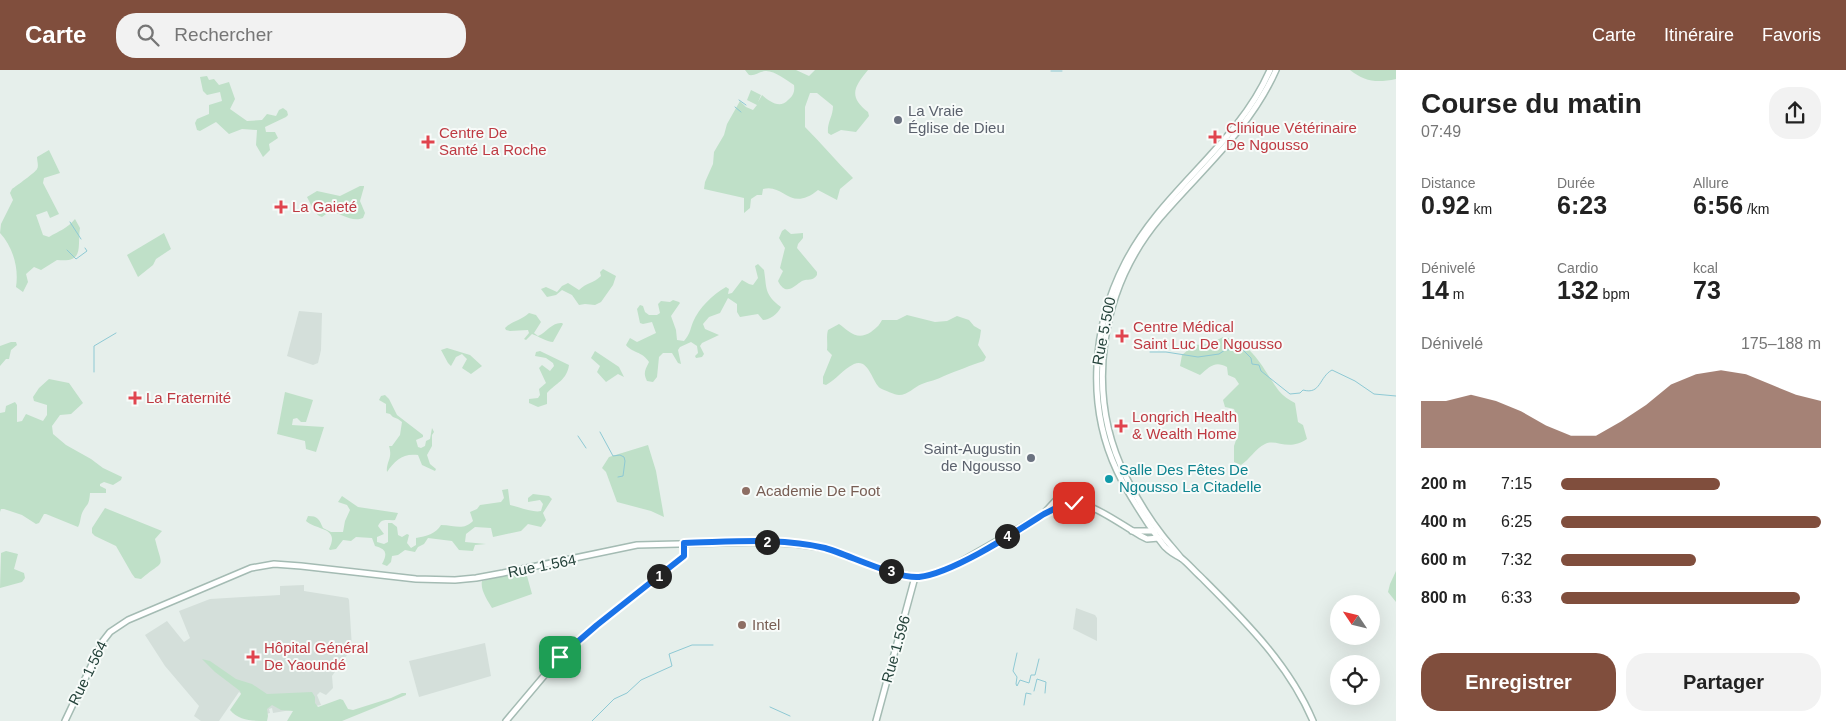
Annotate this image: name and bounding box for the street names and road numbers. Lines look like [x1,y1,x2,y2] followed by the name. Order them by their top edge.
[1089,295,1118,367] street label: Rue 5.500
[506,551,578,580] street label: Rue 1.564
[878,613,913,684] street label: Rue 1.596
[65,638,110,708] street label: Rue 1.564

